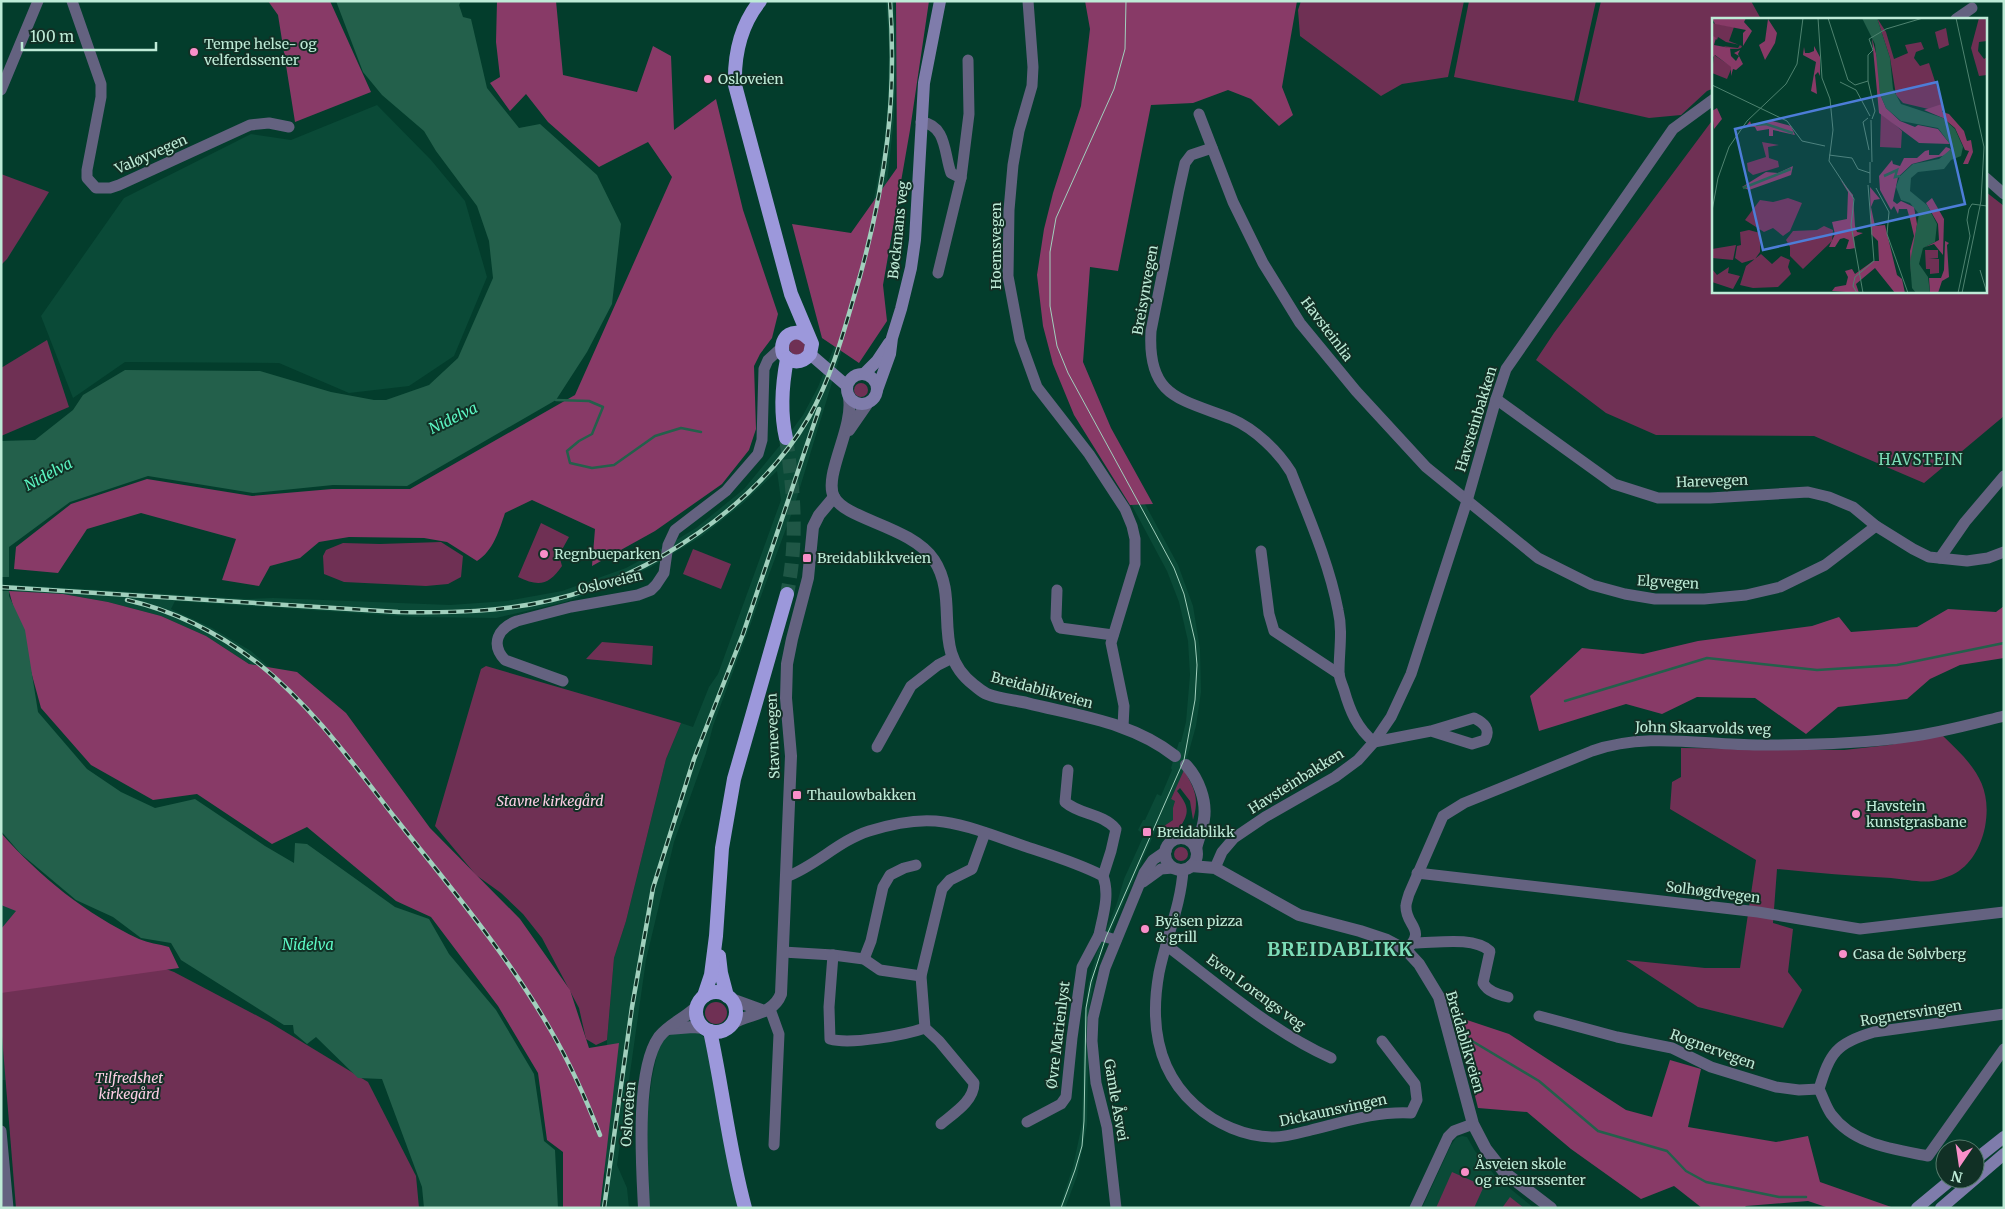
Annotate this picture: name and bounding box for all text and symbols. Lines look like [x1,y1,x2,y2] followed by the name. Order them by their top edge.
[1712,18,1988,292] inset map
[22,20,156,52] scale bar
[30,27,74,46] text: 100 m
[203,35,317,69] place label: Tempe helse- og velferdssenter
[188,46,200,58] marker: Tempe helse- og velferdssenter
[718,70,784,88] place label: Osloveien
[702,73,714,85] marker: Osloveien
[111,130,190,178] street label: Valøyvegen
[884,179,912,280] street label: Bøckmans veg
[987,202,1005,290] street label: Hoemsvegen
[1128,244,1162,336] street label: Breisynvegen
[1297,293,1357,365] street label: Havsteinlia
[1451,364,1501,474] street label: Havsteinbakken
[426,398,480,438] water label: Nidelva
[1878,450,1964,469] district label: HAVSTEIN
[21,453,75,495] water label: Nidelva
[1676,471,1748,491] street label: Harevegen
[554,545,661,563] place label: Regnbueparken
[538,548,550,560] marker: Regnbueparken
[817,549,931,567] place label: Breidablikkveien
[801,552,813,564] marker: Breidablikkveien
[576,566,644,598] street label: Osloveien
[1636,571,1700,593] street label: Elgvegen
[989,668,1095,712] street label: Breidablikveien
[763,693,783,779] street label: Stavnevegen
[1634,718,1772,738] street label: John Skaarvolds veg
[1245,744,1347,818] street label: Havsteinbakken
[807,786,916,804] place label: Thaulowbakken
[791,789,803,801] marker: Thaulowbakken
[497,792,603,810] park label: Stavne kirkegård
[1866,797,1967,831] place label: Havstein kunstgrasbane
[1850,808,1862,820] marker: Havstein kunstgrasbane
[1157,823,1235,841] place label: Breidablikk
[1141,826,1153,838] marker: Breidablikk
[1665,877,1761,907] street label: Solhøgdvegen
[1155,912,1243,946] place label: Byåsen pizza & grill
[1139,923,1151,935] marker: Byåsen pizza & grill
[282,935,334,954] water label: Nidelva
[1267,937,1413,961] district label: BREIDABLIKK
[1853,945,1967,963] place label: Casa de Sølvberg
[1837,948,1849,960] marker: Casa de Sølvberg
[1203,950,1309,1034] street label: Even Lorengs veg
[1042,980,1074,1090] street label: Øvre Marienlyst
[1442,989,1488,1095] street label: Breidablikveien
[1859,996,1963,1030] street label: Rognersvingen
[1668,1025,1758,1073] street label: Rognervegen
[1100,1057,1133,1143] street label: Gamle Åsvei
[95,1069,163,1103] park label: Tilfredshet kirkegård
[617,1081,639,1147] street label: Osloveien
[1278,1090,1388,1130] street label: Dickaunsvingen
[1935,1139,1985,1189] north arrow
[1474,1154,1586,1189] place label: Åsveien skole og ressurssenter
[1459,1166,1471,1178] marker: Åsveien skole og ressurssenter
[1950,1167,1964,1187] text: N

